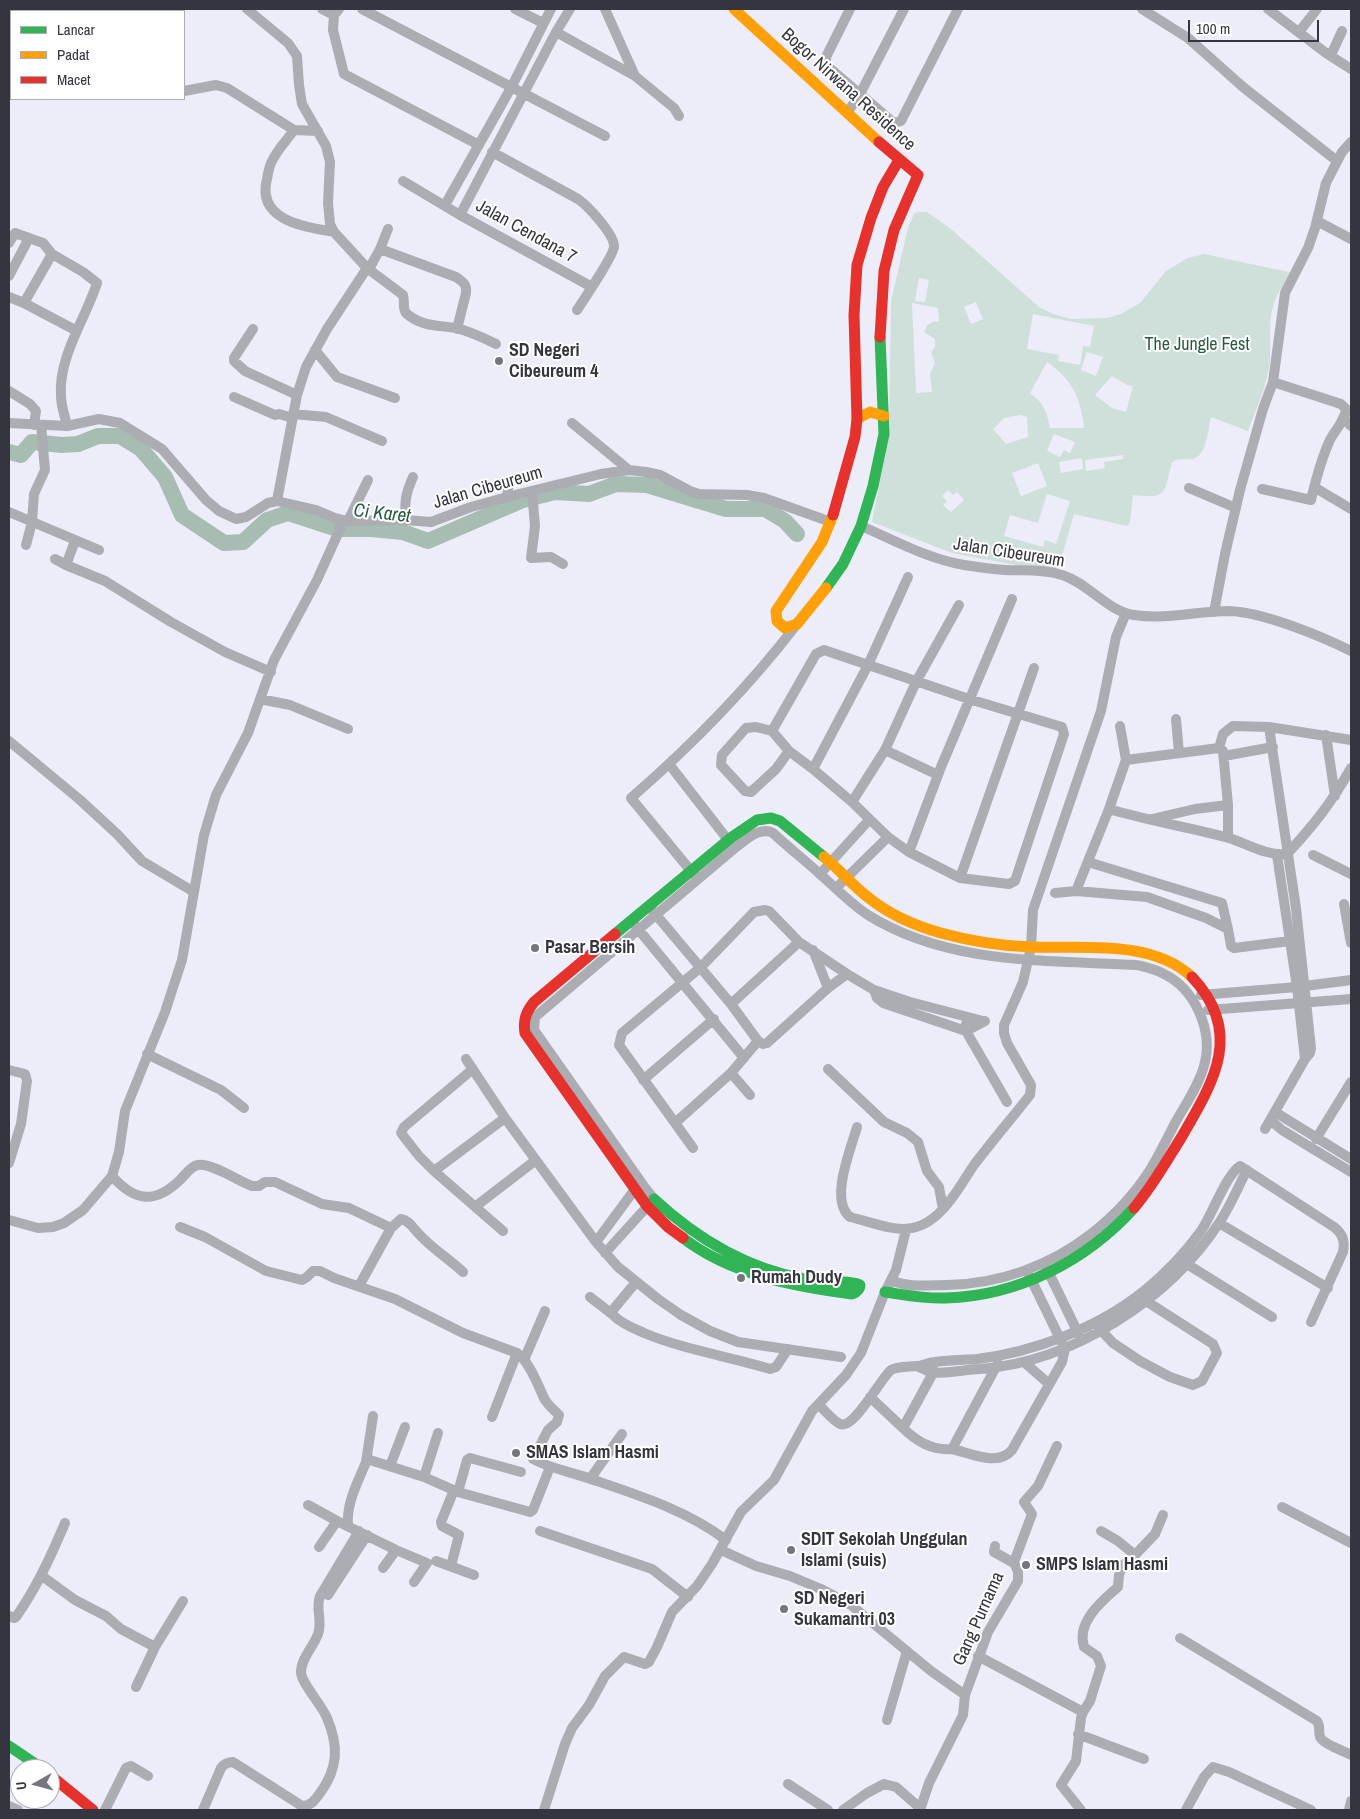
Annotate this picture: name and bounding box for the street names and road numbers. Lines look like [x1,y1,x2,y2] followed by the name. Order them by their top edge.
[776,24,920,156] street label: Bogor Nirwana Residence
[472,196,580,268] street label: Jalan Cendana 7
[431,462,545,514] street label: Jalan Cibeureum
[952,534,1066,572] street label: Jalan Cibeureum
[949,1569,1009,1669] street label: Gang Purnama

